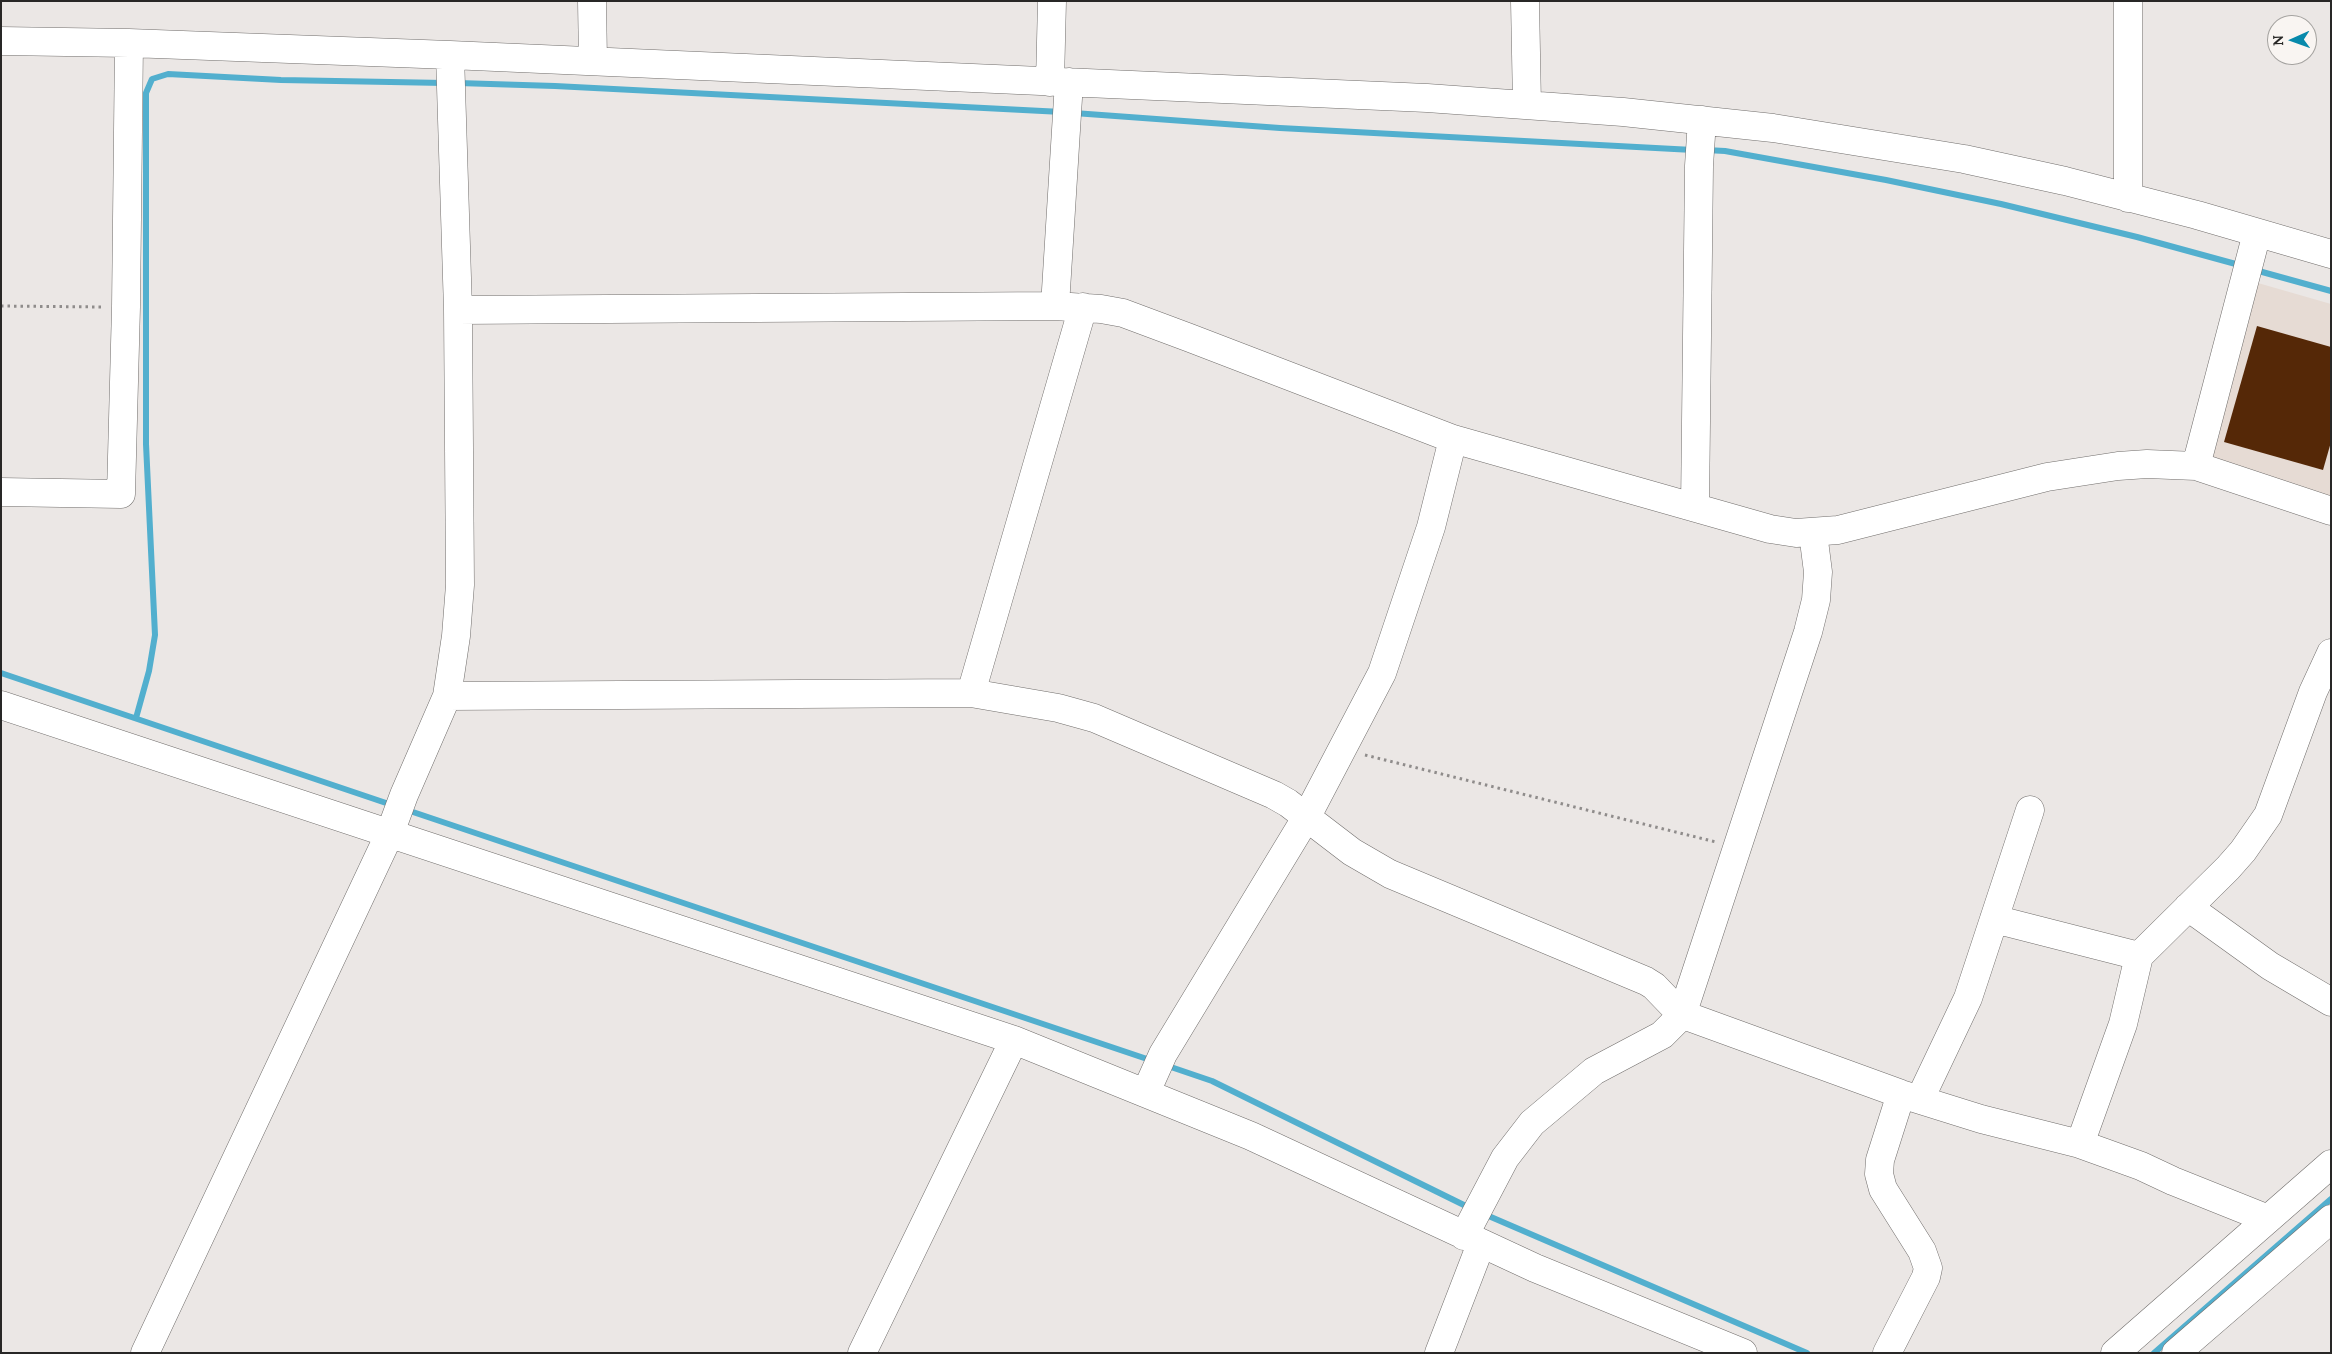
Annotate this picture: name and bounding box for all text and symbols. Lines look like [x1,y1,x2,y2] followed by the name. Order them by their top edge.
[2267,15,2317,65] north arrow
[2269,35,2287,46] text: N

